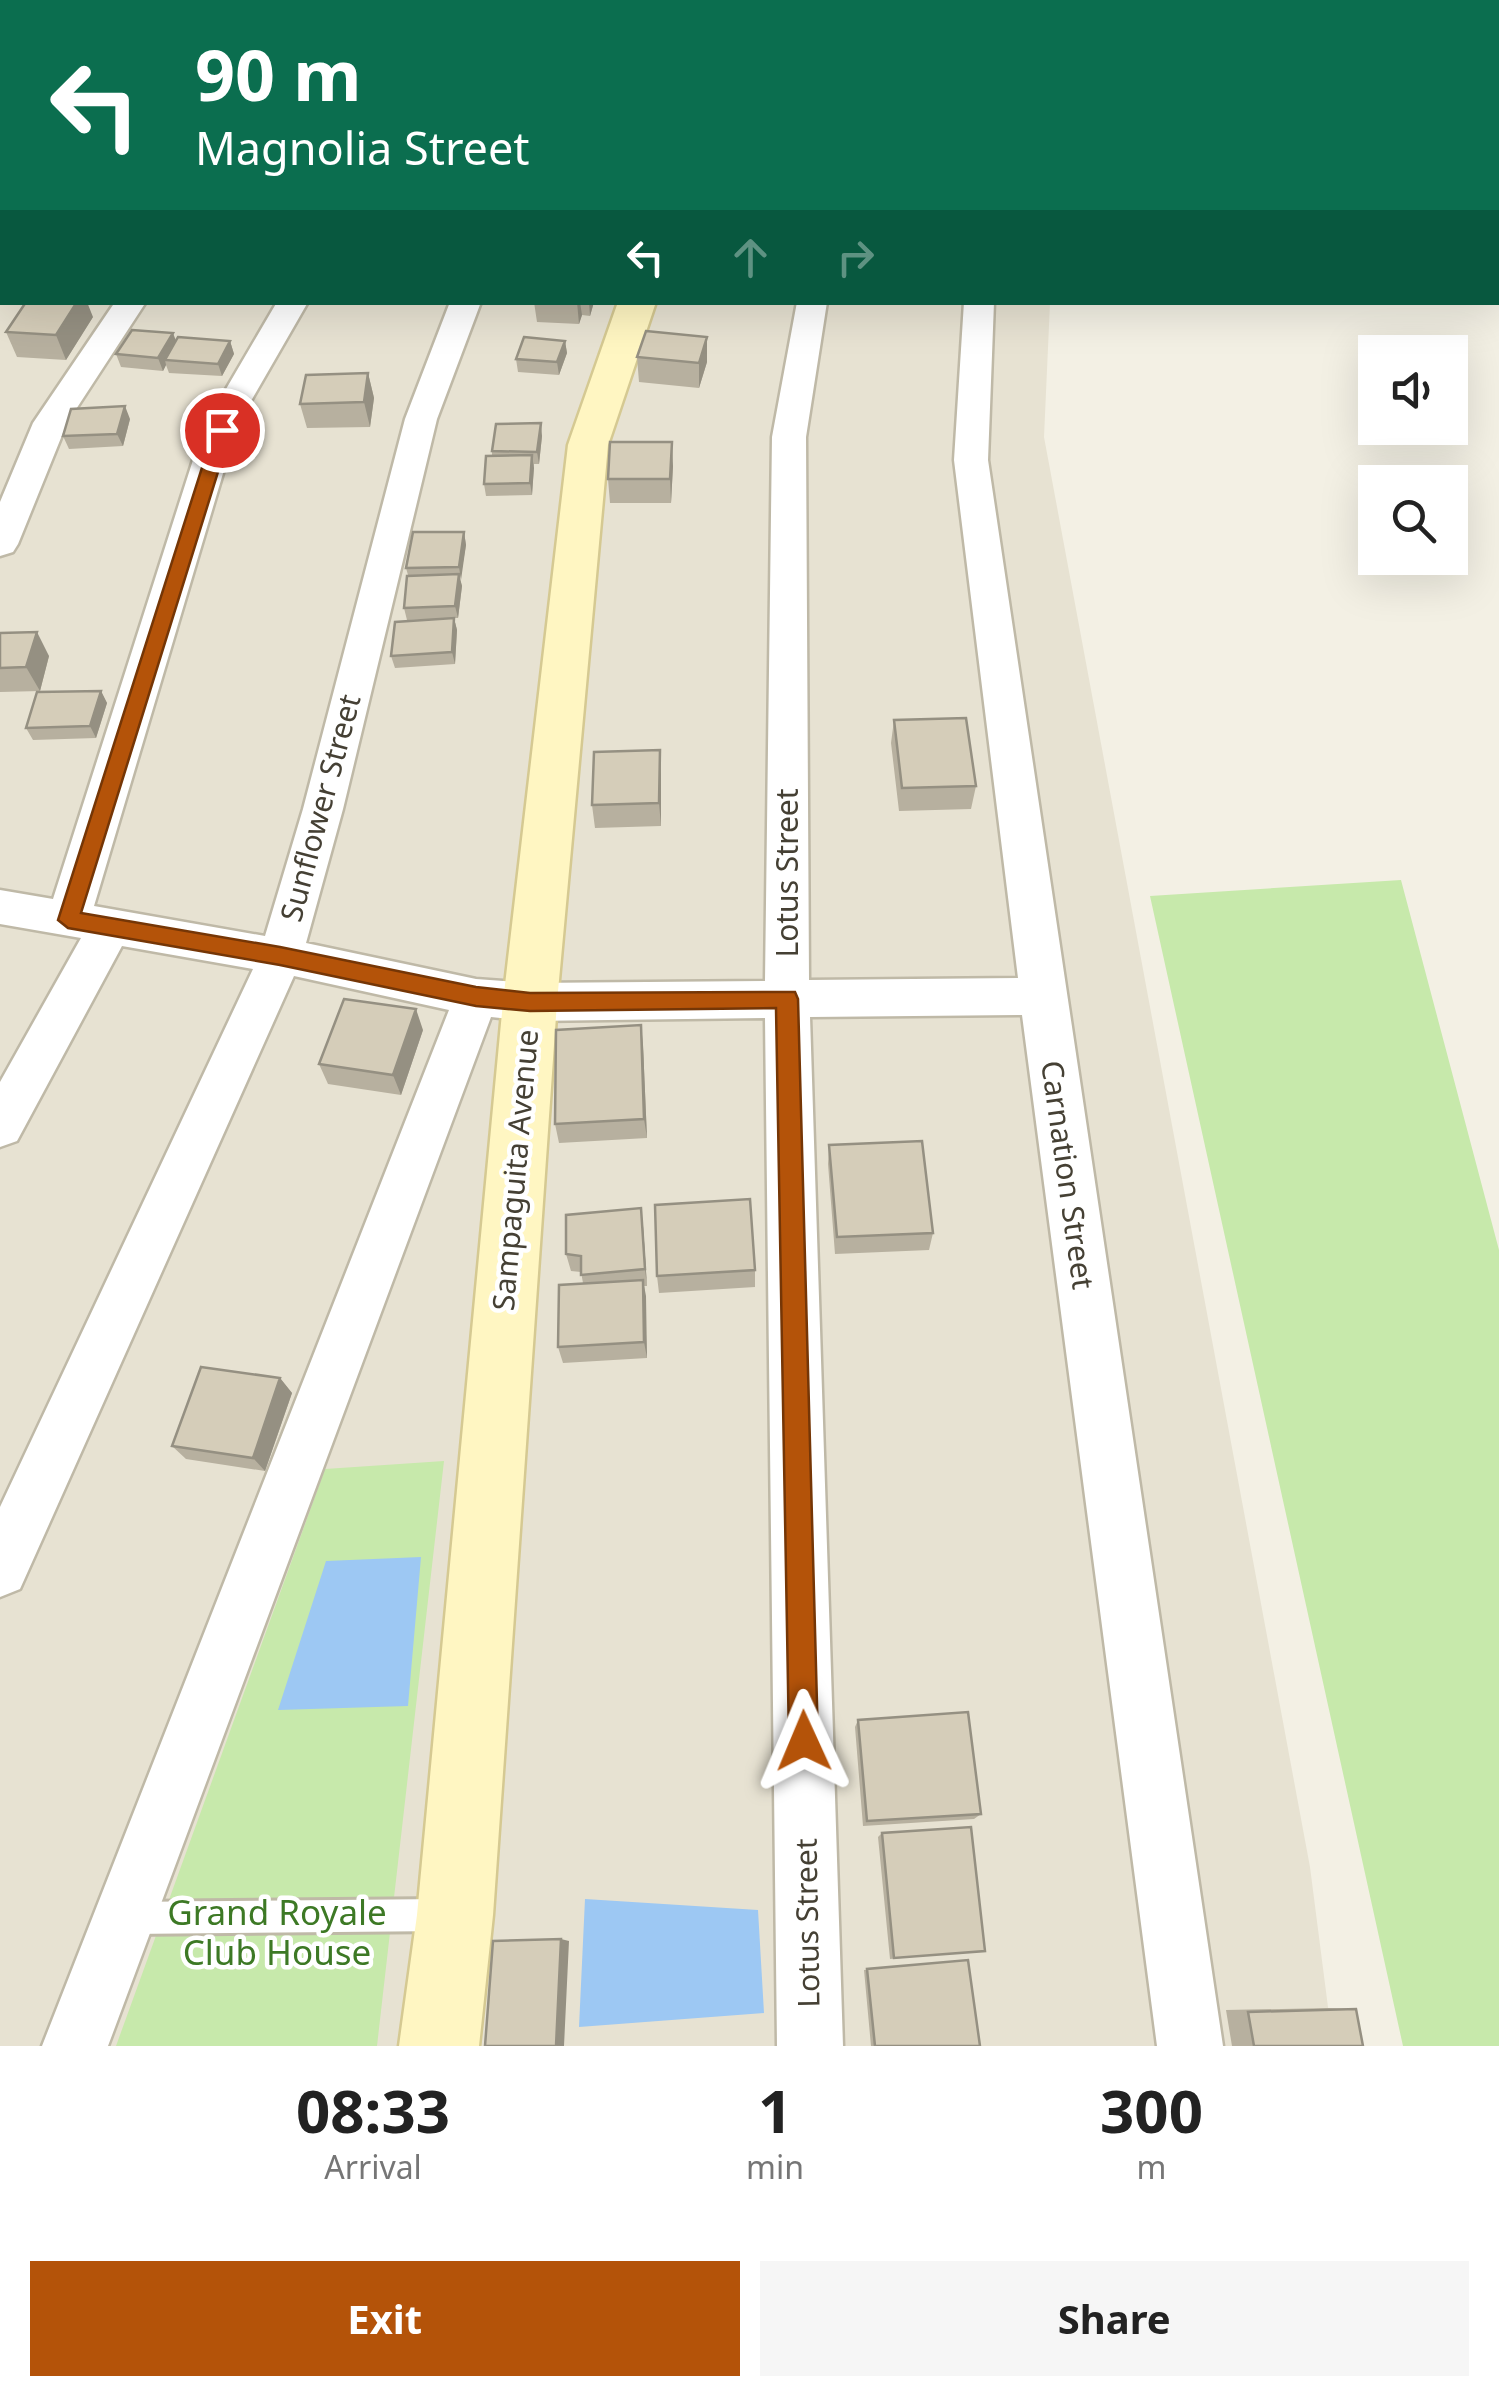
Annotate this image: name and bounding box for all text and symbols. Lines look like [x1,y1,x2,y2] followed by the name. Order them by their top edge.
[195,26,362,122] text: 90 m
[30,40,160,170] icon: left
[195,117,530,178] text: Magnolia Street
[618,230,673,285] icon: left
[723,230,778,285] icon: ahead
[828,230,883,285] icon: right
[1358,335,1468,575] map controls
[1358,335,1468,445] button: sound
[180,388,265,473] pin
[195,403,250,458] icon: arrive
[1358,465,1468,575] button: search
[270,689,370,926] street label: Sunflower Street
[766,788,807,958] street label: Lotus Street
[482,1028,547,1312] street label: Sampaguita Avenue
[1032,1058,1105,1292] street label: Carnation Street
[752,1689,856,1793] position arrow
[785,1838,828,2008] street label: Lotus Street
[167,1888,387,1975] park label: Grand Royale Club House
[296,2069,450,2151] text: 08:33
[758,2069,792,2151] text: 1
[1100,2069,1203,2151] text: 300
[324,2145,422,2188] text: Arrival
[746,2145,804,2188] text: min
[1137,2145,1166,2188] text: m
[30,2261,740,2376] button: Exit
[760,2261,1469,2376] button: Share

